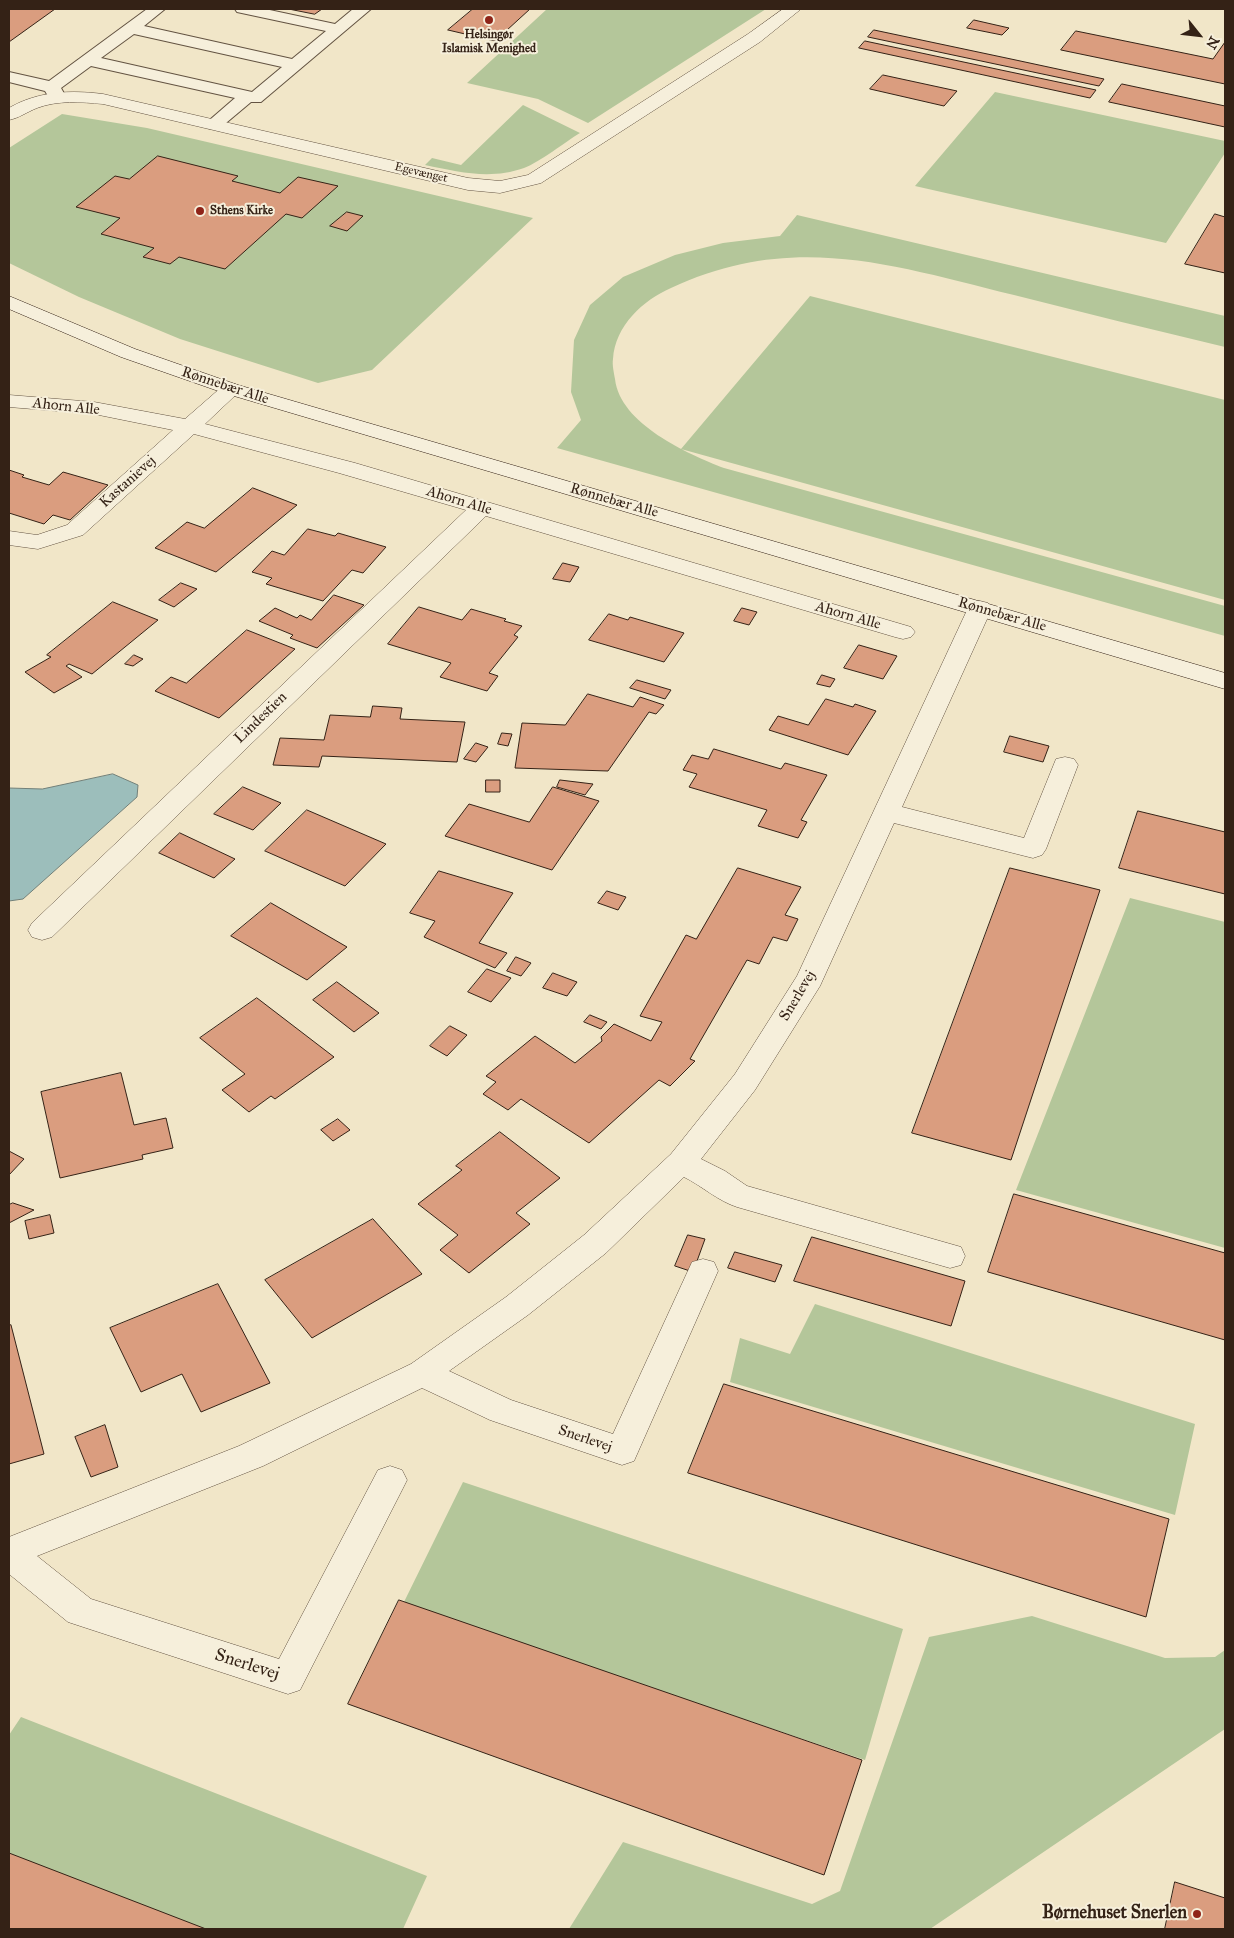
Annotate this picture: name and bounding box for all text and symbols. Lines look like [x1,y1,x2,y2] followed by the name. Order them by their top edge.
[1174,10,1224,60] north arrow
[483,14,495,26] marker: Helsingør Islamisk Menighed
[442,28,536,56] place label: Helsingør Islamisk Menighed
[1202,33,1223,52] text: N
[393,160,449,186] street label: Egevænget
[210,204,273,218] place label: Sthens Kirke
[194,205,206,217] marker: Sthens Kirke
[179,363,271,409] street label: Rønnebær Alle
[32,395,100,419] street label: Ahorn Alle
[96,452,160,512] street label: Kastanievej
[568,480,660,522] street label: Rønnebær Alle
[424,483,494,519] street label: Ahorn Alle
[956,594,1048,636] street label: Rønnebær Alle
[813,598,883,634] street label: Ahorn Alle
[231,688,291,748] street label: Lindestien
[776,968,820,1024] street label: Snerlevej
[556,1421,614,1457] street label: Snerlevej
[212,1644,282,1686] street label: Snerlevej
[1042,1903,1187,1925] place label: Børnehuset Snerlen
[1191,1908,1203,1920] marker: Børnehuset Snerlen

